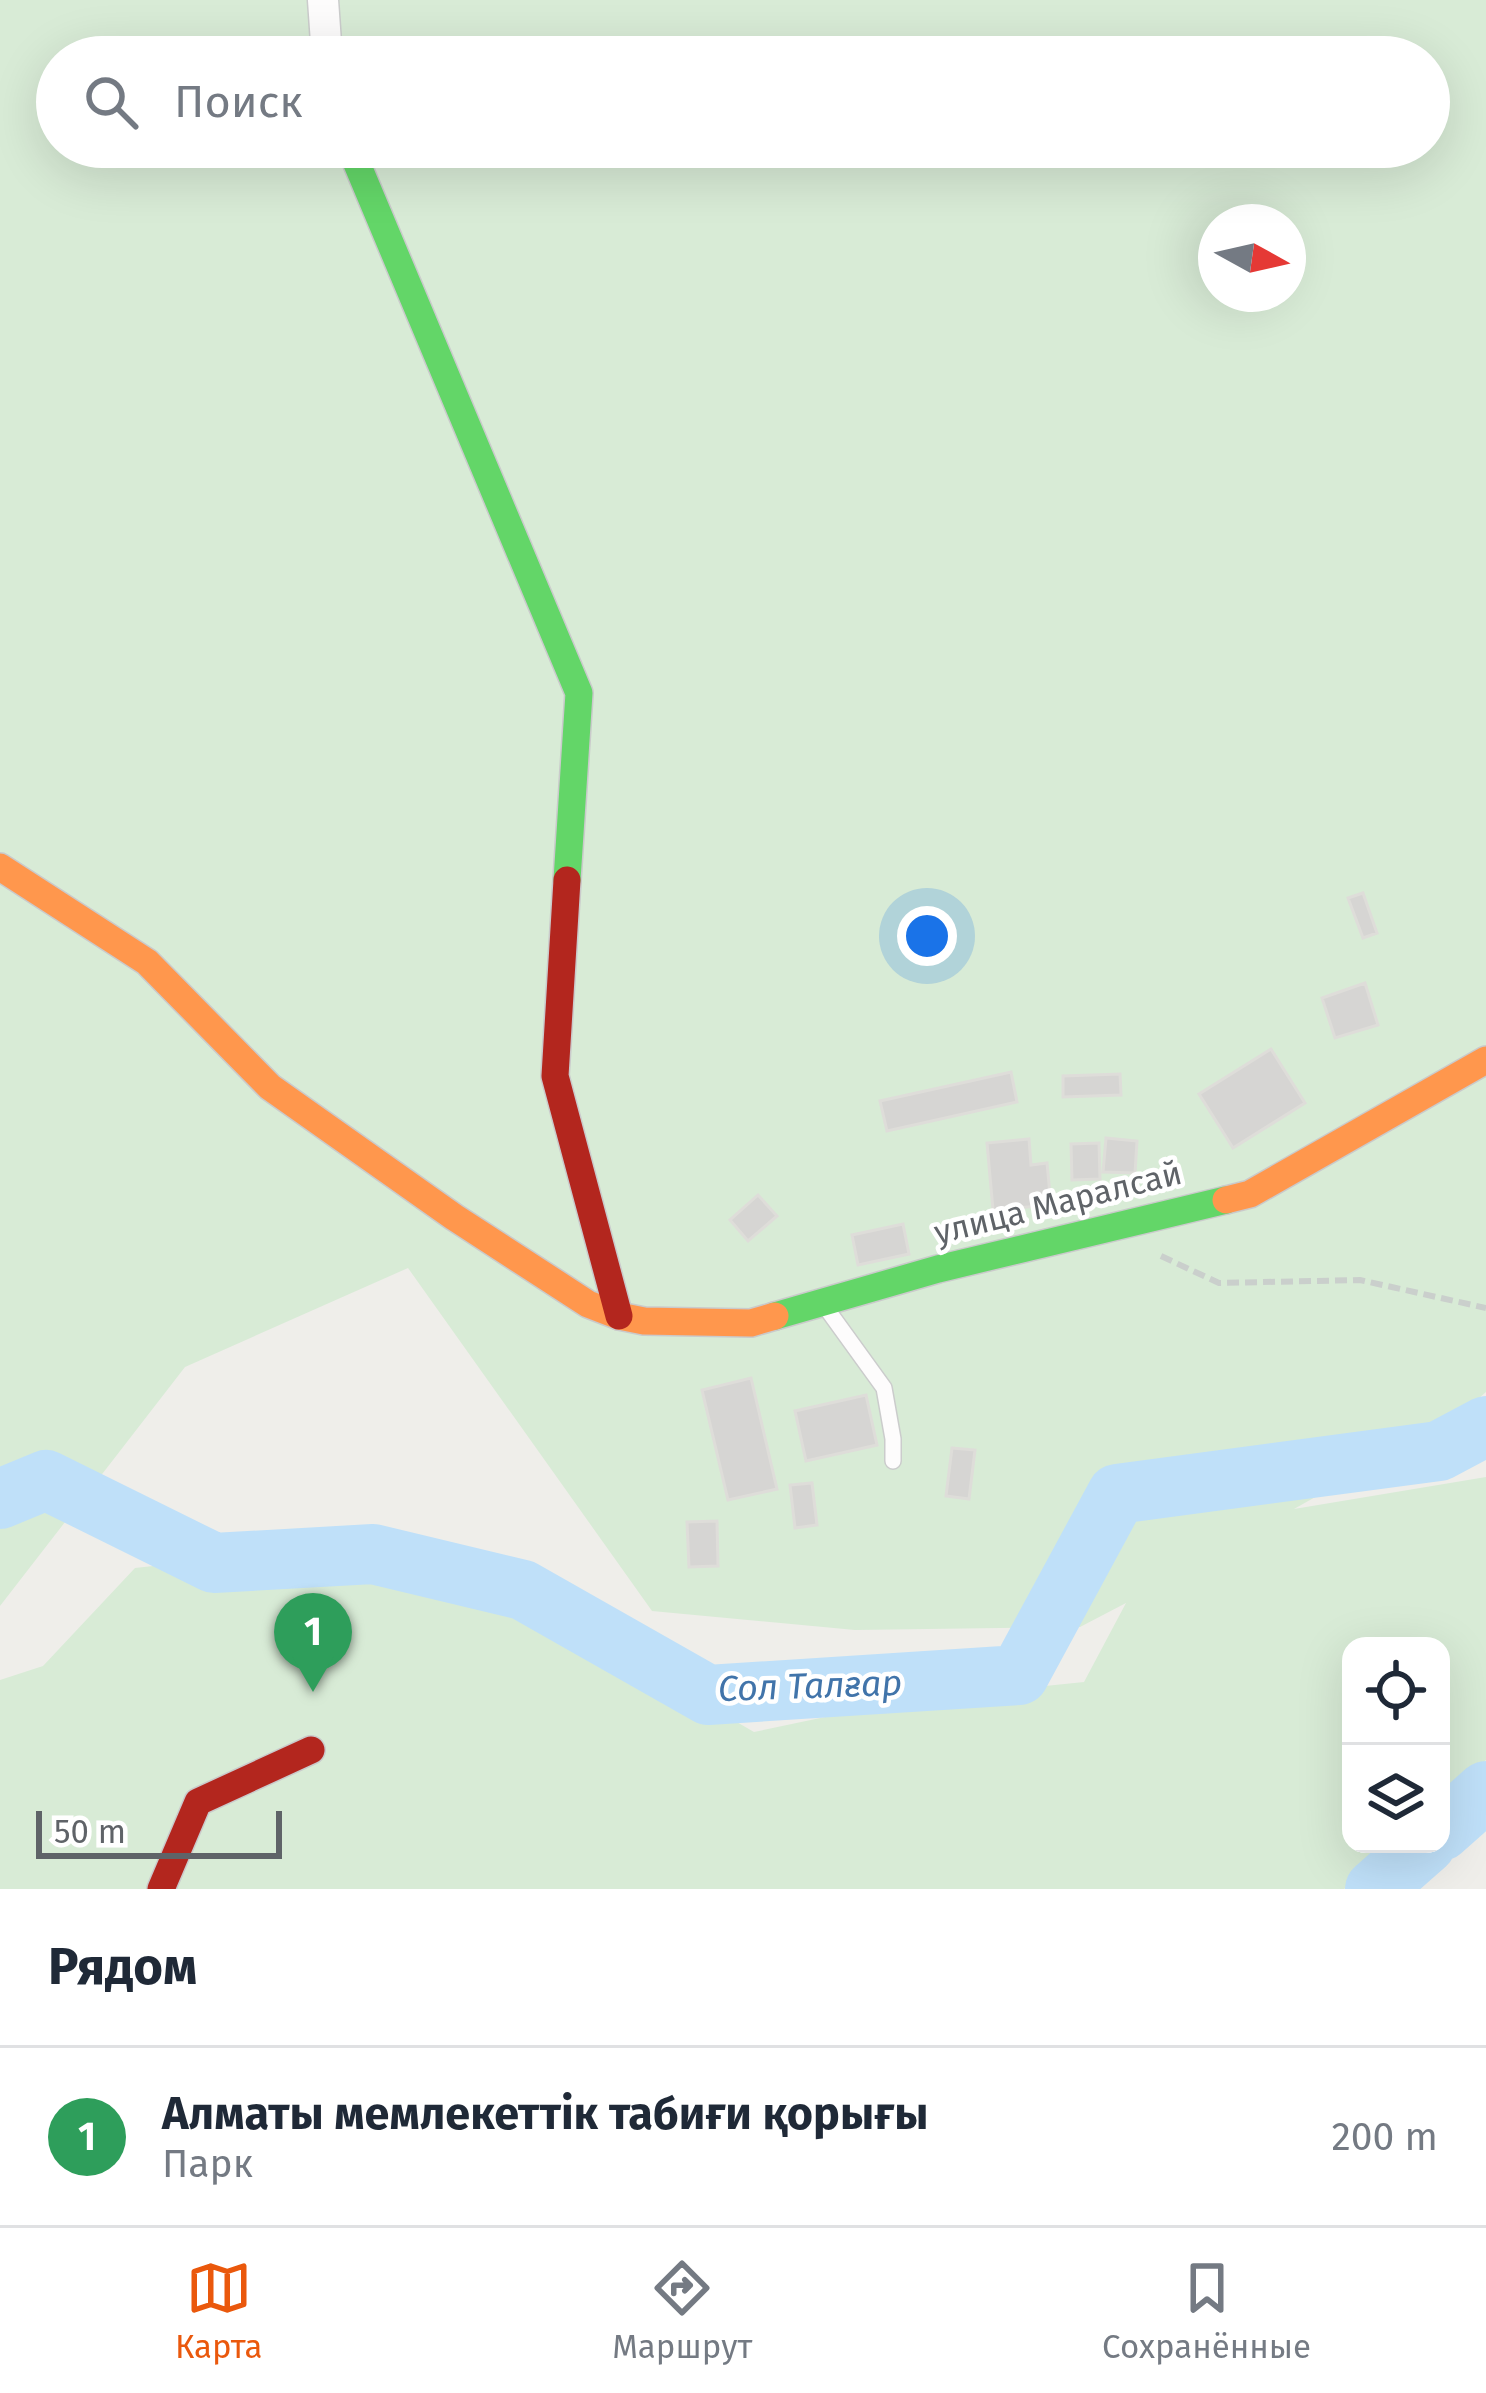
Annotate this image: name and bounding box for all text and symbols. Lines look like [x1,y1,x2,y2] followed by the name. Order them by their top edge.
[36,36,1450,168] search box
[78,69,144,135] icon: search
[174,75,303,129] text: Поиск
[1198,204,1306,312] north arrow
[897,906,957,966] your location
[930,1153,1186,1253] street label: улица Маралсай
[274,1593,352,1692] pin: 1
[1342,1637,1450,1853] map controls
[1342,1637,1450,1745] button: locate
[717,1661,903,1711] water label: Сол Талғар
[1342,1745,1450,1853] button: layers
[36,1805,282,1858] scale bar
[54,1812,126,1852] text: 50 m
[48,1936,197,1998] text: Рядом
[162,2087,928,2141] text: Алматы мемлекеттік табиғи қорығы
[78,2114,96,2160] text: 1
[1331,2114,1438,2160] text: 200 m
[162,2141,253,2187] text: Парк
[175,2255,262,2367] tab: Карта
[612,2255,752,2367] tab: Маршрут
[1102,2255,1311,2367] tab: Сохранённые

